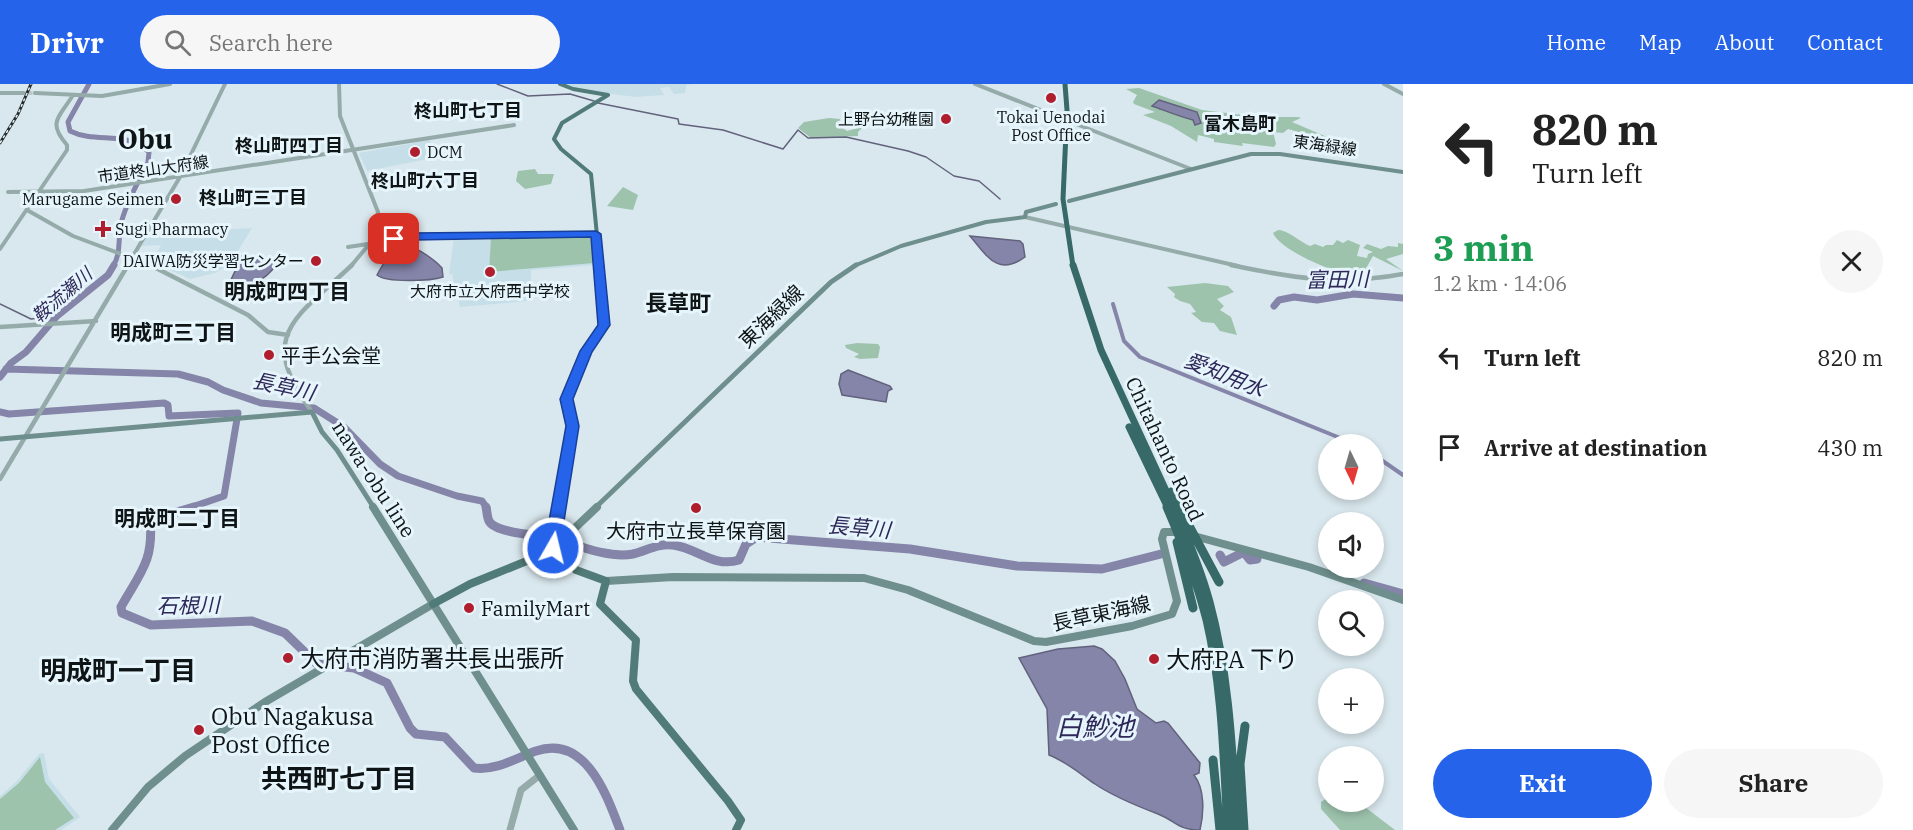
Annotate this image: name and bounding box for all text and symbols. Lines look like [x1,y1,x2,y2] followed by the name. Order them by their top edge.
[140,15,560,69] search box
[30,24,104,61] text: Drivr
[161,26,194,59] icon: search
[209,28,333,57] text: Search here
[1546,28,1606,56] text: Home
[1639,28,1682,56] text: Map
[1715,28,1774,56] text: About
[1807,28,1883,56] text: Contact
[1044,91,1058,105] marker: Tokai Uenodai Post Office
[414,99,522,122] district label: 柊山町七丁目
[1532,102,1658,157] text: 820 m
[997,107,1105,145] place label: Tokai Uenodai Post Office
[1433,108,1511,186] icon: left
[838,109,934,129] place label: 上野台幼稚園
[939,112,953,126] marker: 上野台幼稚園
[1204,112,1276,135] district label: 富木島町
[118,121,172,156] district label: Obu
[1292,131,1358,159] street label: 東海緑線
[235,134,343,157] district label: 柊山町四丁目
[427,142,463,162] place label: DCM
[408,145,422,159] marker: DCM
[96,151,210,187] street label: 市道柊山大府線
[1532,155,1643,190] text: Turn left
[371,169,479,192] district label: 柊山町六丁目
[199,186,307,209] district label: 柊山町三丁目
[22,189,164,209] place label: Marugame Seimen
[169,192,183,206] marker: Marugame Seimen
[368,213,419,264] pin
[115,219,229,239] place label: Sugi Pharmacy
[96,222,110,236] marker: Sugi Pharmacy
[377,222,410,255] icon: arrive
[1433,224,1534,271] text: 3 min
[1820,230,1883,293] button: close
[123,251,304,271] place label: DAIWA防災学習センター
[309,254,323,268] marker: DAIWA防災学習センター
[27,261,98,327] water label: 鞍流瀬川
[1305,264,1371,294] water label: 富田川
[483,265,497,279] marker: 大府市立大府西中学校
[1433,270,1567,297] text: 1.2 km · 14:06
[224,277,350,305] district label: 明成町四丁目
[733,279,809,353] street label: 東海緑線
[410,281,570,301] place label: 大府市立大府西中学校
[645,288,711,317] district label: 長草町
[110,318,236,346] district label: 明成町三丁目
[1433,341,1466,374] icon: left
[281,342,381,369] place label: 平手公会堂
[1484,343,1580,372] text: Turn left
[1817,343,1883,372] text: 820 m
[1181,345,1271,403] water label: 愛知用水
[262,348,276,362] marker: 平手公会堂
[250,366,320,407] water label: 長草川
[1120,372,1210,526] street label: Chitahanto Road
[326,415,422,543] street label: nawa-obu line
[1433,431,1466,464] icon: arrive
[1484,433,1707,462] text: Arrive at destination
[1817,433,1883,462] text: 430 m
[1318,434,1384,500] north arrow
[1318,434,1384,812] map controls
[689,501,703,515] marker: 大府市立長草保育園
[114,504,240,532] district label: 明成町二丁目
[826,510,894,544] water label: 長草川
[1318,512,1384,578] button: sound
[521,516,585,580] position arrow
[606,517,786,544] place label: 大府市立長草保育園
[1049,589,1153,637] street label: 長草東海線
[156,590,222,620] water label: 石根川
[1318,590,1384,656] button: search
[481,595,590,622] place label: FamilyMart
[462,601,476,615] marker: FamilyMart
[300,642,564,674] place label: 大府市消防署共長出張所
[1166,643,1298,675] place label: 大府PA 下り
[281,651,295,665] marker: 大府市消防署共長出張所
[1147,652,1161,666] marker: 大府PA 下り
[40,653,196,687] district label: 明成町一丁目
[1318,668,1384,734] button: +
[211,700,374,760] place label: Obu Nagakusa Post Office
[1056,709,1137,743] water label: 白魦池
[192,723,206,737] marker: Obu Nagakusa Post Office
[1318,746,1384,812] button: −
[1433,749,1652,818] button: Exit
[1664,749,1883,818] button: Share
[261,761,417,795] district label: 共西町七丁目

